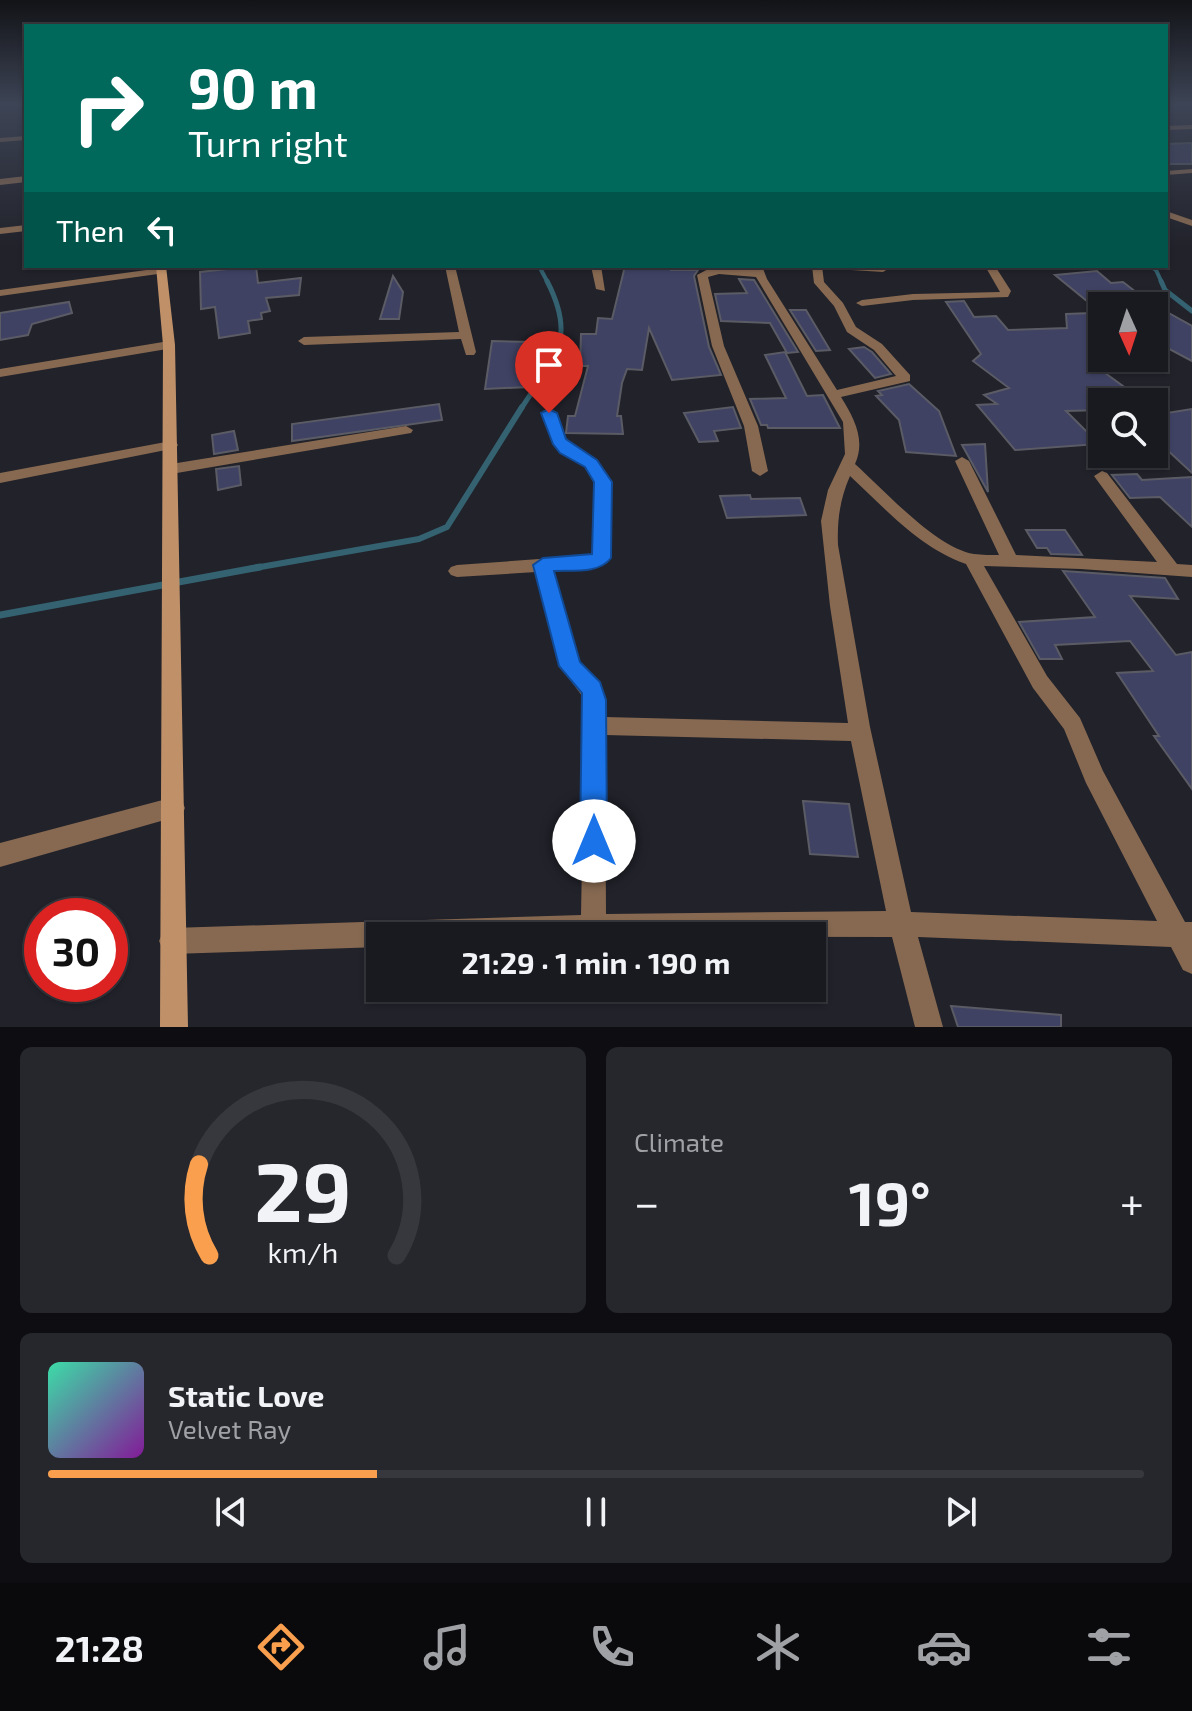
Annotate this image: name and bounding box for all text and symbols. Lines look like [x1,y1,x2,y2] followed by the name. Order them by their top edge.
[188,53,318,120] text: 90 m
[56,56,160,160] icon: right
[188,121,348,164] text: Turn right
[140,208,184,252] icon: left
[56,212,124,248] text: Then
[1088,292,1168,372] north arrow
[1088,292,1168,468] map controls
[515,331,583,413] pin
[527,343,571,387] icon: arrive
[1088,388,1168,468] button: search
[552,799,636,883] position arrow
[24,898,128,1002] speed limit sign: 30
[462,944,730,980] text: 21:29 · 1 min · 190 m
[634,1126,724,1157] text: Climate
[254,1139,352,1239] text: 29
[849,1166,931,1238] text: 19°
[634,1175,660,1228] text: −
[1120,1175,1144,1228] text: +
[268,1234,338,1269] text: km/h
[168,1377,324,1413] text: Static Love
[168,1413,291,1444] text: Velvet Ray
[209,1490,253,1534] icon: previous
[574,1490,618,1534] icon: pause
[939,1490,983,1534] icon: next
[253,1619,309,1675] icon: directions
[419,1619,475,1675] icon: music
[584,1619,640,1675] icon: phone
[750,1619,806,1675] icon: climate
[916,1619,972,1675] icon: car
[1081,1619,1137,1675] icon: filters
[55,1626,144,1669] text: 21:28

